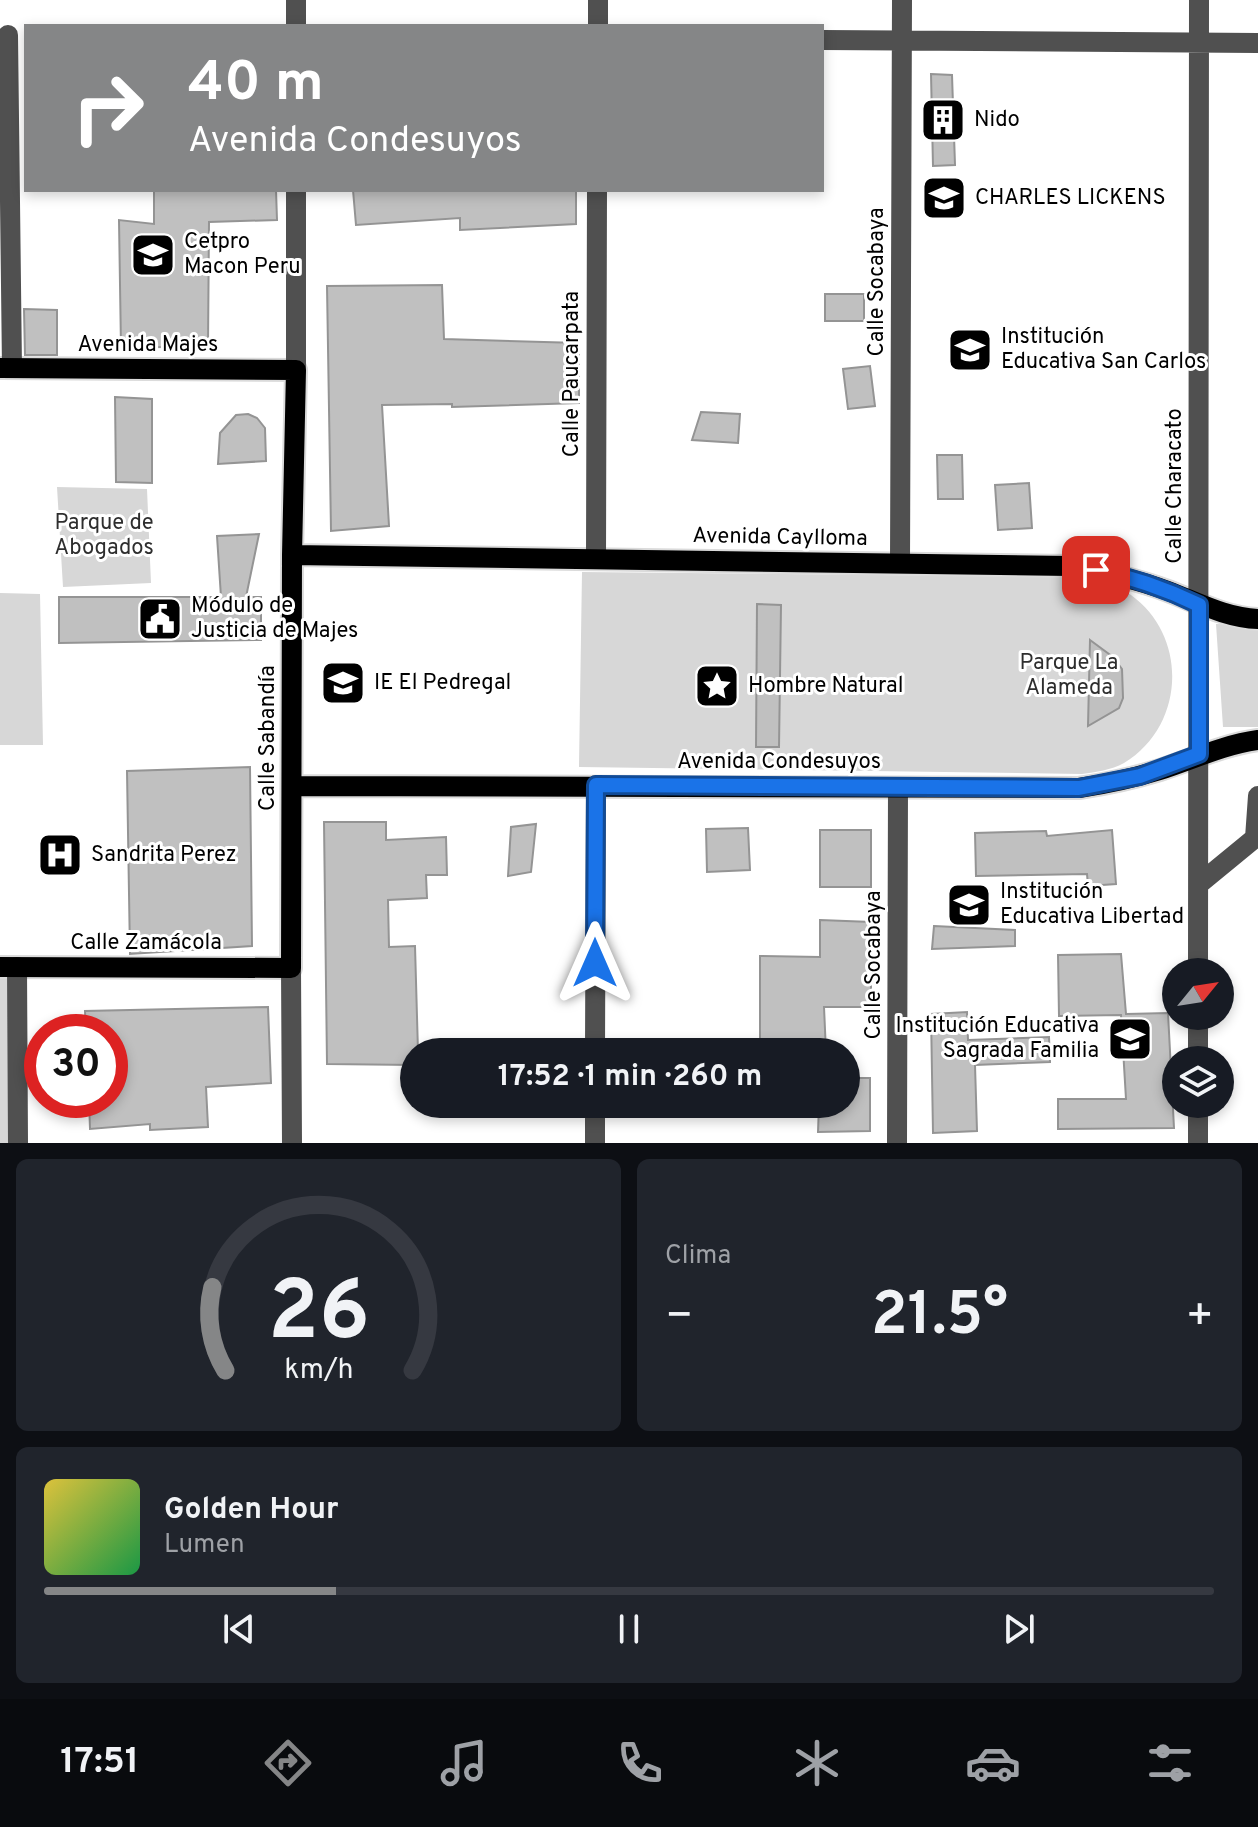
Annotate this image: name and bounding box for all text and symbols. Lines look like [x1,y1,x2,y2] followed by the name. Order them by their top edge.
[188,50,324,120] text: 40 m
[56,56,160,160] icon: right
[919,96,967,144] building icon: Nido
[974,107,1020,134] place label: Nido
[188,119,522,165] text: Avenida Condesuyos
[920,174,968,222] school or university icon: CHARLES LICKENS
[975,185,1166,212] place label: CHARLES LICKENS
[864,207,891,357] street label: Calle Socabaya
[184,229,301,281] place label: Cetpro Macon Peru
[129,231,177,279] school or university icon: Cetpro Macon Peru
[559,291,586,457] street label: Calle Paucarpata
[1001,324,1206,376] place label: Institución Educativa San Carlos
[946,326,994,374] school or university icon: Institución Educativa San Carlos
[78,332,218,359] street label: Avenida Majes
[1162,408,1189,564] street label: Calle Characato
[54,510,154,562] park label: Parque de Abogados
[692,523,868,553] street label: Avenida Caylloma
[1062,536,1130,604] pin
[1074,548,1118,592] icon: arrive
[191,593,358,645] place label: Módulo de Justicia de Majes
[136,595,184,643] public building icon: Módulo de Justicia de Majes
[1020,650,1118,702] park label: Parque La Alameda
[319,659,367,707] school or university icon: IE El Pedregal
[693,662,741,710] place icon: Hombre Natural
[255,665,282,811] street label: Calle Sabandía
[374,670,511,697] place label: IE El Pedregal
[748,673,903,700] place label: Hombre Natural
[677,749,881,776] street label: Avenida Condesuyos
[36,831,84,879] hospital icon: Sandrita Perez
[91,842,237,869] place label: Sandrita Perez
[1000,879,1184,931] place label: Institución Educativa Libertad
[945,881,993,929] school or university icon: Institución Educativa Libertad
[861,890,888,1040] street label: Calle Socabaya
[553,921,637,1005] position arrow
[70,930,222,957] street label: Calle Zamácola
[1162,958,1234,1030] north arrow
[1162,958,1234,1118] map controls
[895,1013,1099,1065] place label: Institución Educativa Sagrada Familia
[24,1014,128,1118] speed limit sign: 30
[1106,1015,1154,1063] school or university icon: Institución Educativa Sagrada Familia
[1162,1046,1234,1118] button: layers
[498,1059,762,1096] text: 17:52 · 1 min · 260 m
[665,1240,731,1273] text: Clima
[268,1264,370,1369] text: 26
[871,1280,1008,1356] text: 21.5°
[665,1290,693,1346] text: −
[1186,1290,1214,1346] text: +
[284,1353,353,1389] text: km/h
[164,1492,338,1529] text: Golden Hour
[164,1529,245,1562] text: Lumen
[217,1607,261,1651] icon: previous
[607,1607,651,1651] icon: pause
[997,1607,1041,1651] icon: next
[260,1735,316,1791] icon: directions
[436,1735,492,1791] icon: music
[612,1735,668,1791] icon: phone
[789,1735,845,1791] icon: climate
[965,1735,1021,1791] icon: car
[1142,1735,1198,1791] icon: filters
[60,1740,139,1786] text: 17:51

